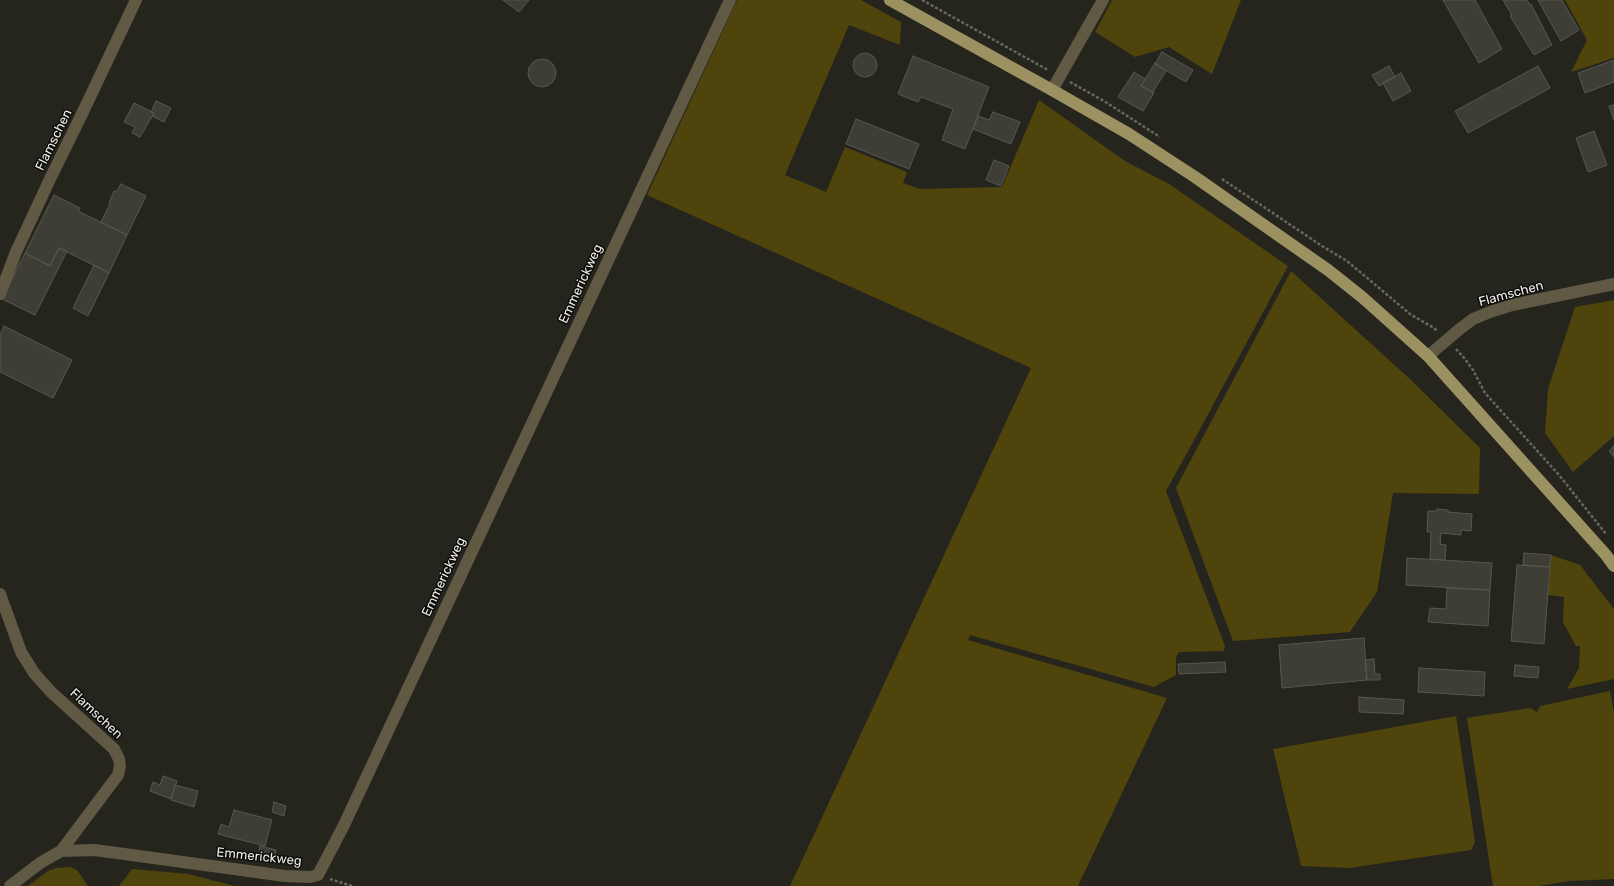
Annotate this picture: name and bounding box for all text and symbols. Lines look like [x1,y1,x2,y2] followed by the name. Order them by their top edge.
[32,107,76,173] street label: Flamschen
[556,242,606,326] street label: Emmerickweg
[1477,278,1545,310] street label: Flamschen
[419,535,469,619] street label: Emmerickweg
[66,686,126,742] street label: Flamschen
[216,845,302,869] street label: Emmerickweg

